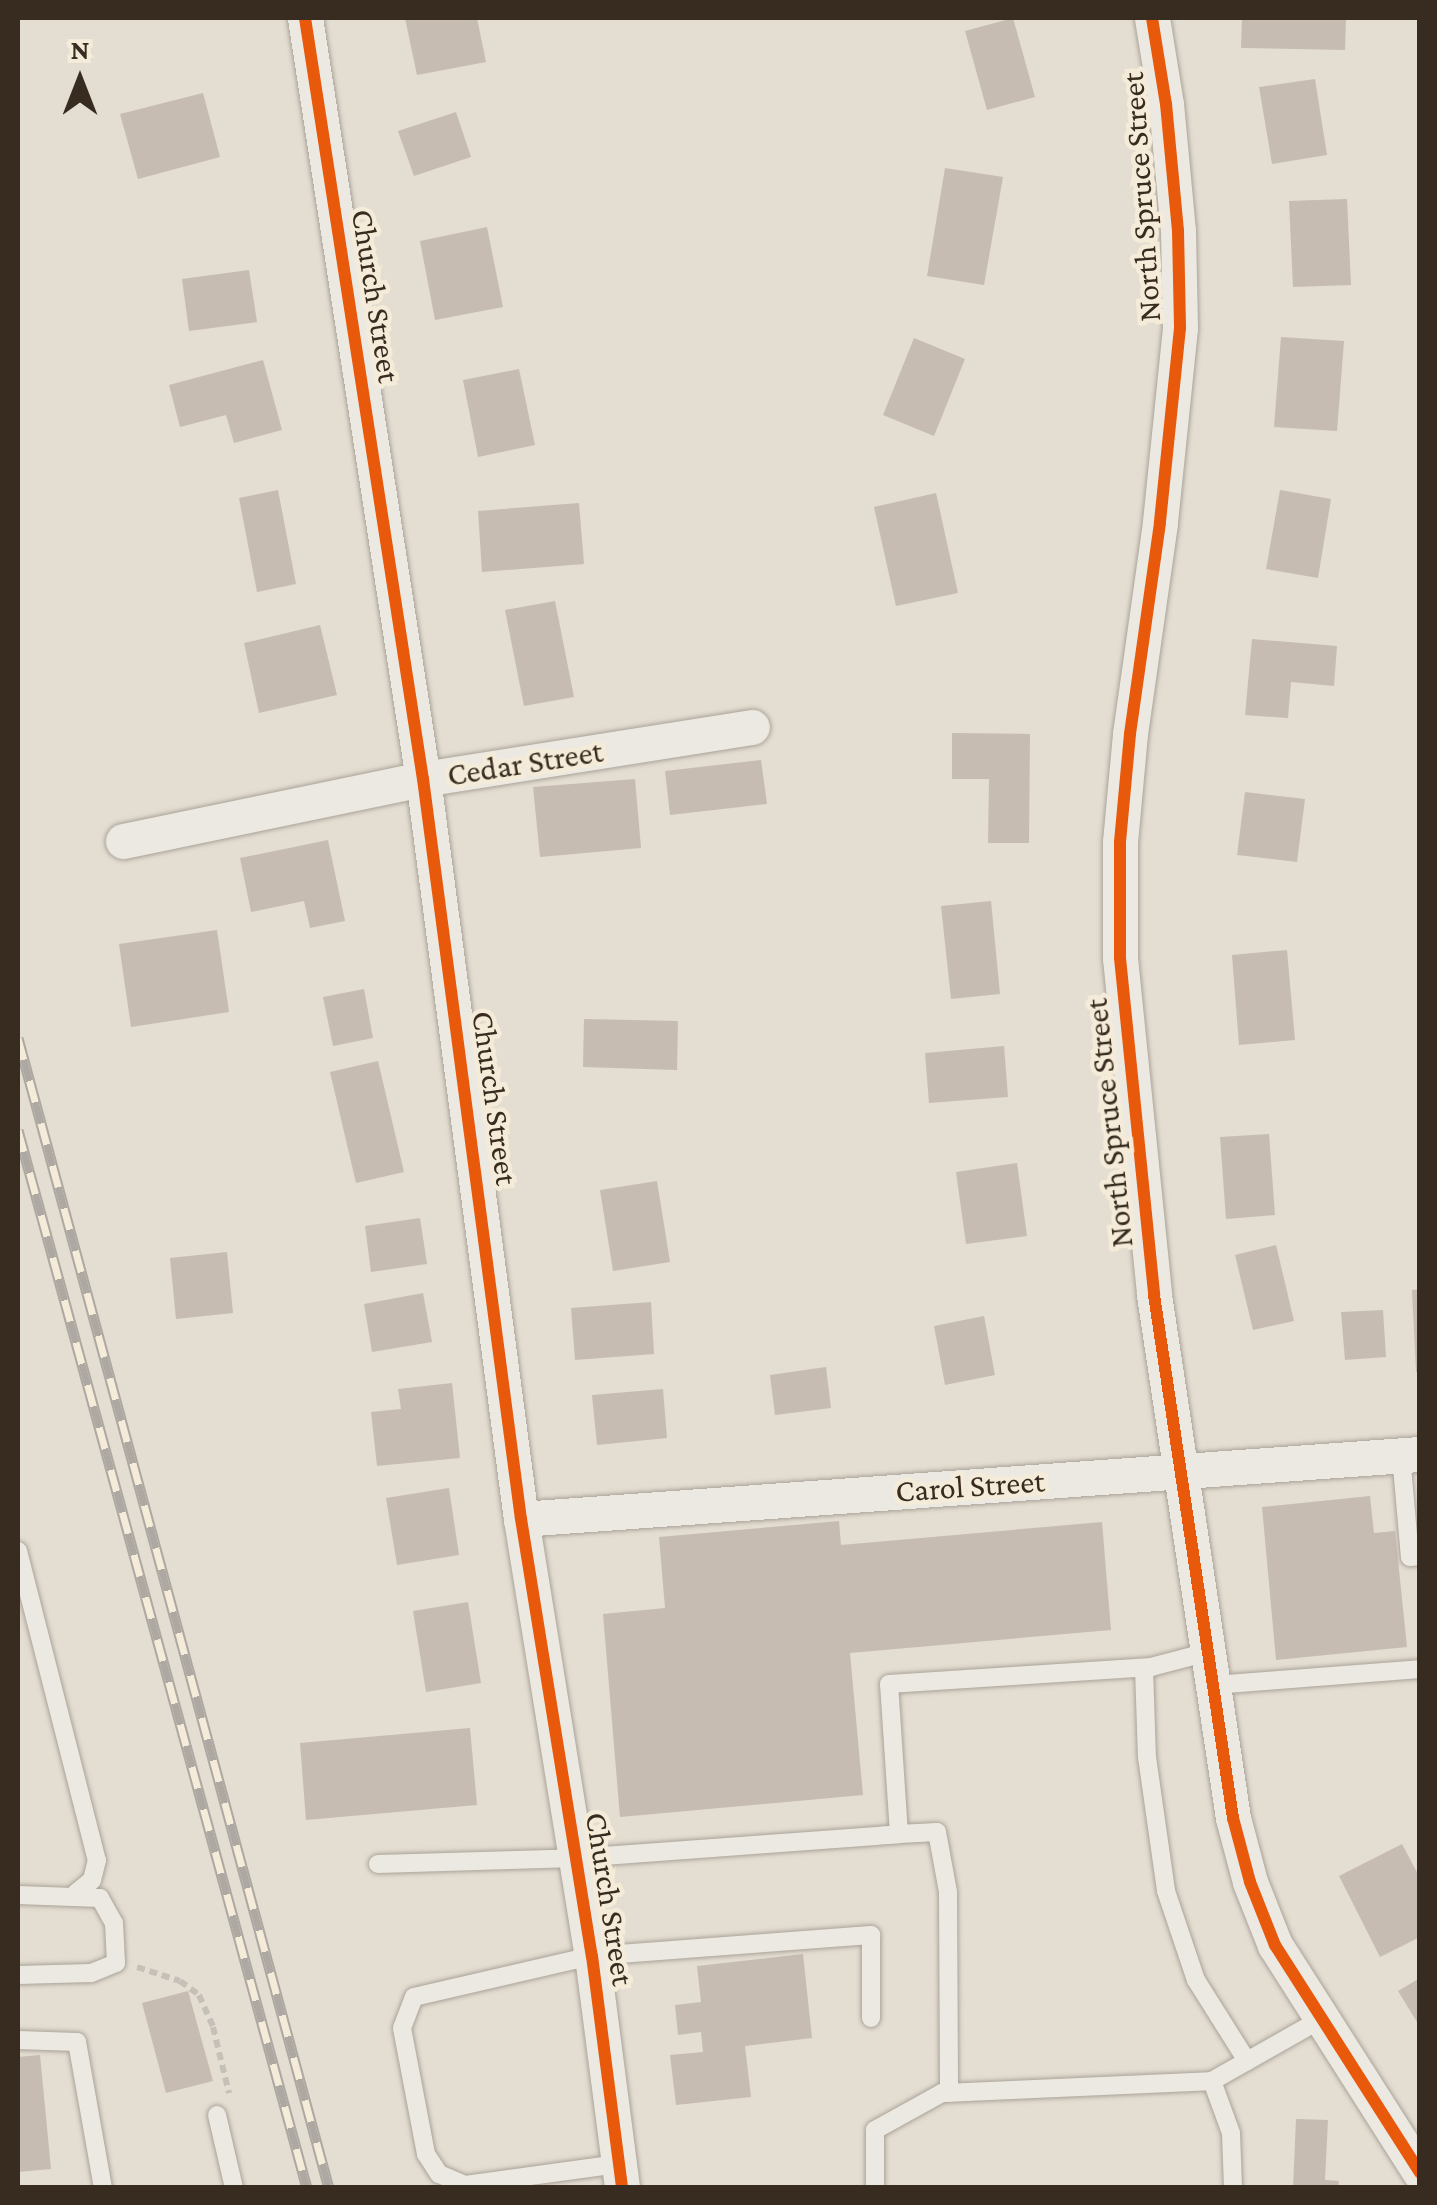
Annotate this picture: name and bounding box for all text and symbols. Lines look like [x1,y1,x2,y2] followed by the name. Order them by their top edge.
[30,30,130,130] north arrow
[70,34,90,65] text: N
[1113,71,1169,323] street label: North Spruce Street
[343,207,409,385] street label: Church Street
[445,732,605,794] street label: Cedar Street
[1077,997,1141,1249] street label: North Spruce Street
[464,1009,526,1187] street label: Church Street
[894,1462,1046,1510] street label: Carol Street
[577,1810,643,1988] street label: Church Street

